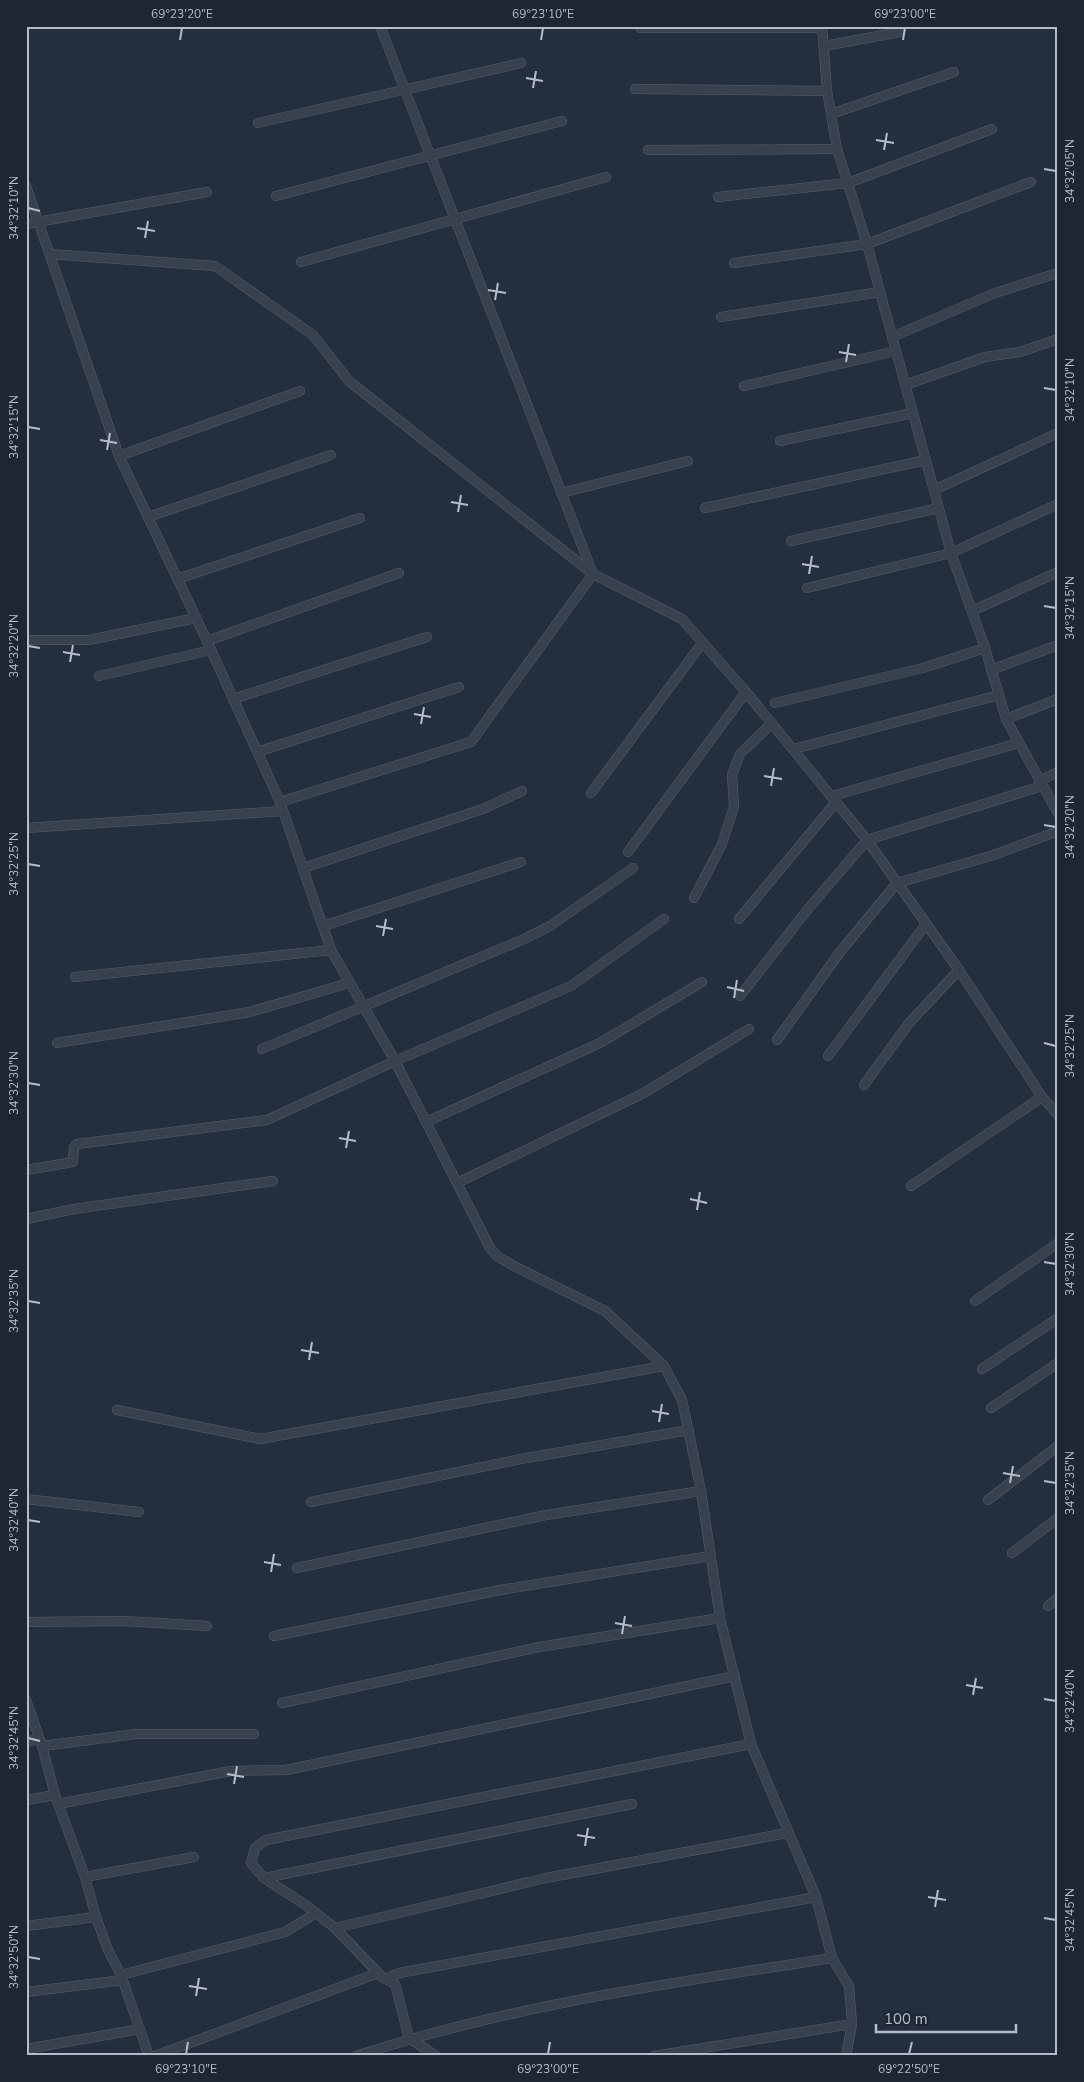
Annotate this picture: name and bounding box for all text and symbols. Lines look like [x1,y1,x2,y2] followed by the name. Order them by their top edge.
[151,6,213,22] text: 69°23'20"E
[512,6,574,22] text: 69°23'10"E
[874,6,936,22] text: 69°23'00"E
[1062,139,1078,203] text: 34°32'05"N
[6,176,22,240] text: 34°32'10"N
[1062,358,1078,422] text: 34°32'10"N
[6,395,22,459] text: 34°32'15"N
[1062,576,1078,640] text: 34°32'15"N
[6,614,22,678] text: 34°32'20"N
[1062,795,1078,859] text: 34°32'20"N
[6,832,22,896] text: 34°32'25"N
[1062,1014,1078,1078] text: 34°32'25"N
[6,1051,22,1115] text: 34°32'30"N
[1062,1232,1078,1296] text: 34°32'30"N
[6,1269,22,1333] text: 34°32'35"N
[1062,1451,1078,1515] text: 34°32'35"N
[6,1488,22,1552] text: 34°32'40"N
[1062,1669,1078,1733] text: 34°32'40"N
[6,1706,22,1770] text: 34°32'45"N
[1062,1888,1078,1952] text: 34°32'45"N
[6,1925,22,1989] text: 34°32'50"N
[876,2002,1016,2034] scale bar
[884,2009,928,2029] text: 100 m
[155,2061,217,2077] text: 69°23'10"E
[517,2061,579,2077] text: 69°23'00"E
[878,2061,940,2077] text: 69°22'50"E

